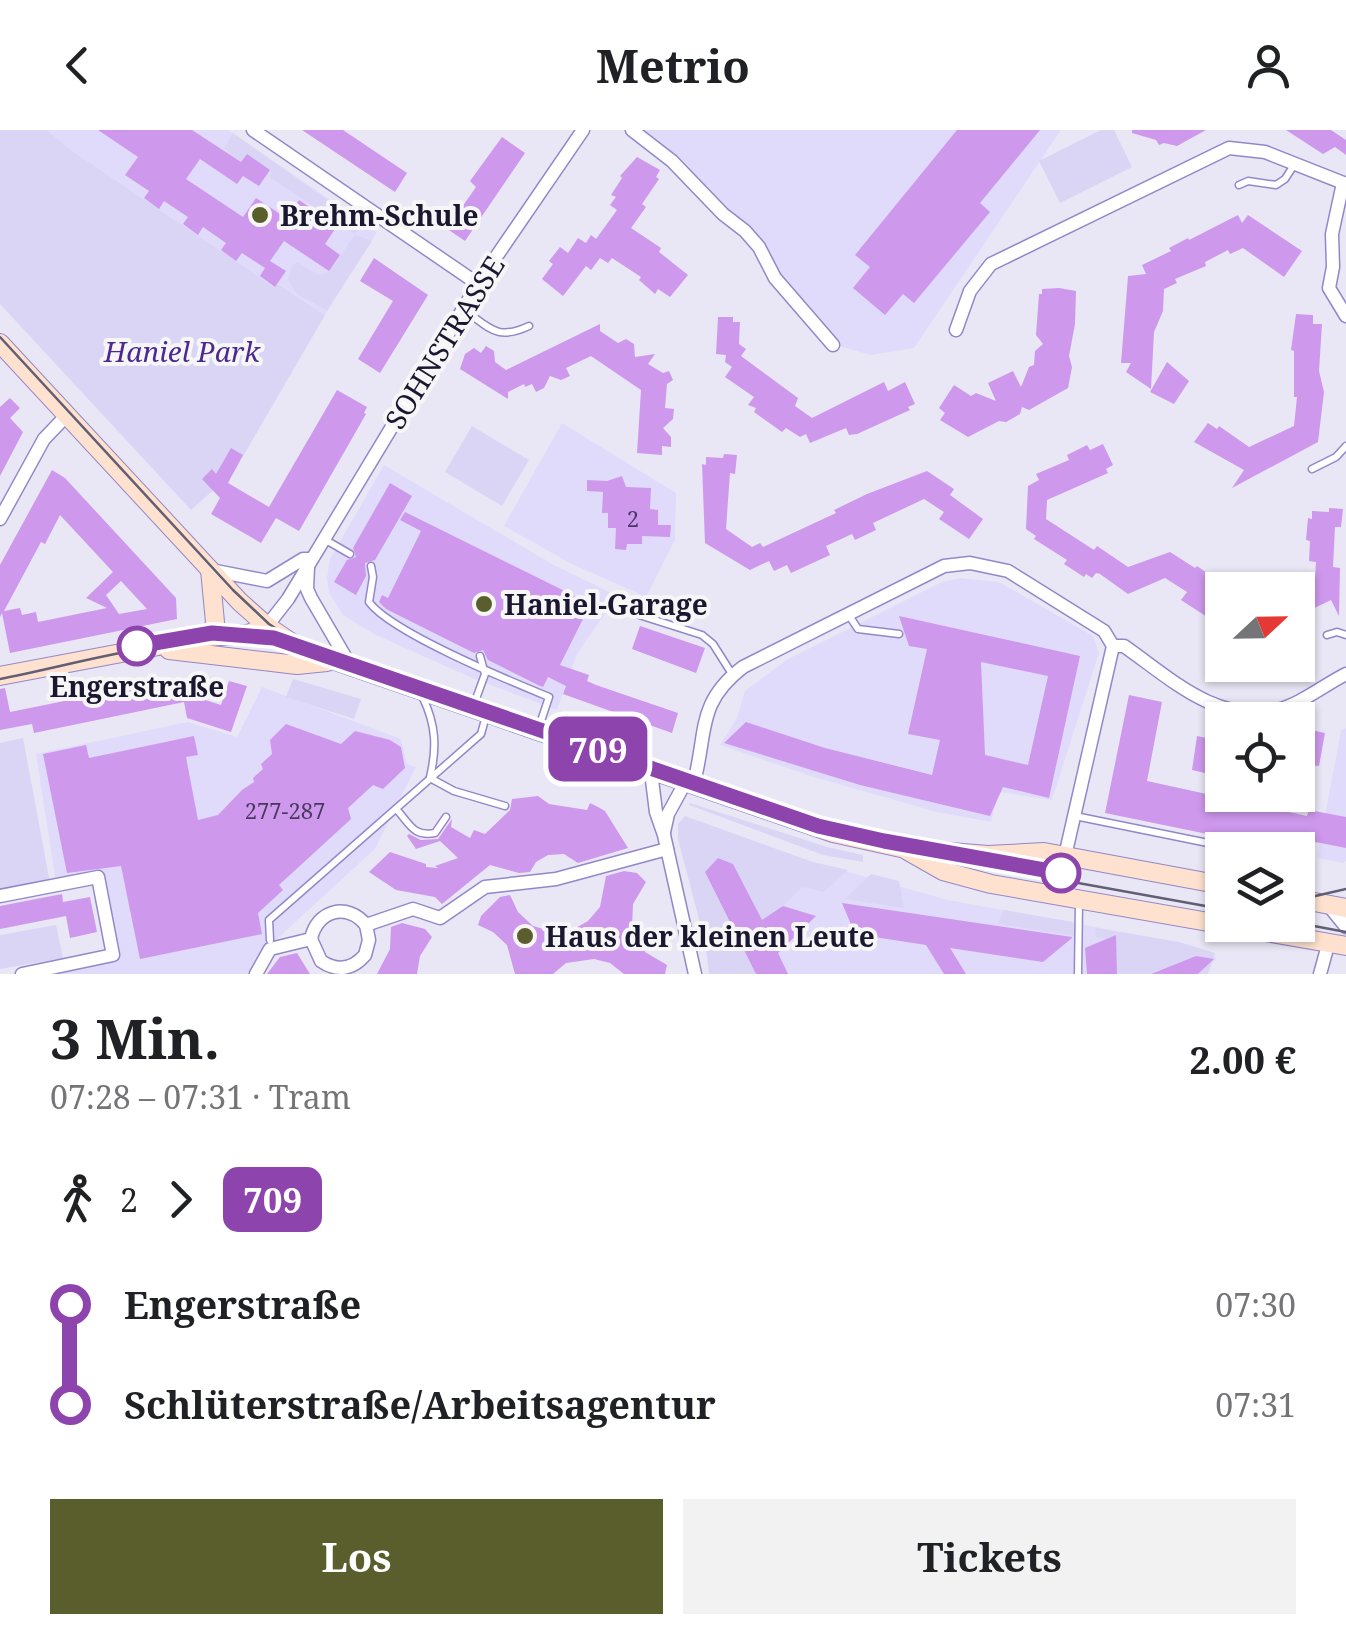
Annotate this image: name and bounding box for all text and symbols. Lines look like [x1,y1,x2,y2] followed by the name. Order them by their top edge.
[596,35,750,96] text: Metrio
[50,38,105,93] icon: back
[1241,38,1296,93] icon: person
[280,196,479,234] place label: Brehm-Schule
[249,204,271,226] marker: Brehm-Schule
[376,248,512,436] street label: SOHNSTRASSE
[103,332,261,370] park label: Haniel Park
[627,503,639,533] house number: 2
[1205,572,1315,682] north arrow
[1205,572,1315,942] map controls
[504,585,708,623] place label: Haniel-Garage
[473,593,495,615] marker: Haniel-Garage
[118,627,156,665] marker: Engerstraße
[50,667,224,705] place label: Engerstraße
[1205,702,1315,812] button: locate
[540,716,656,782] line badge: 709
[568,726,628,773] text: 709
[245,795,325,825] house number: 277-287
[1205,832,1315,942] button: layers
[1042,854,1080,892] unlabelled marker
[545,917,875,955] place label: Haus der kleinen Leute
[514,925,536,947] marker: Haus der kleinen Leute
[50,1000,220,1075] text: 3 Min.
[1189,1033,1296,1085] text: 2.00 €
[50,1075,351,1118] text: 07:28 – 07:31 · Tram
[50,1172,105,1227] icon: walk
[153,1172,208,1227] icon: forward
[243,1176,302,1223] text: 709
[120,1178,138,1221] text: 2
[124,1278,361,1330] text: Engerstraße
[1215,1283,1296,1326] text: 07:30
[124,1378,716,1430] text: Schlüterstraße/Arbeitsagentur
[1215,1383,1296,1426] text: 07:31
[50,1499,663,1614] button: Los
[683,1499,1296,1614] button: Tickets

